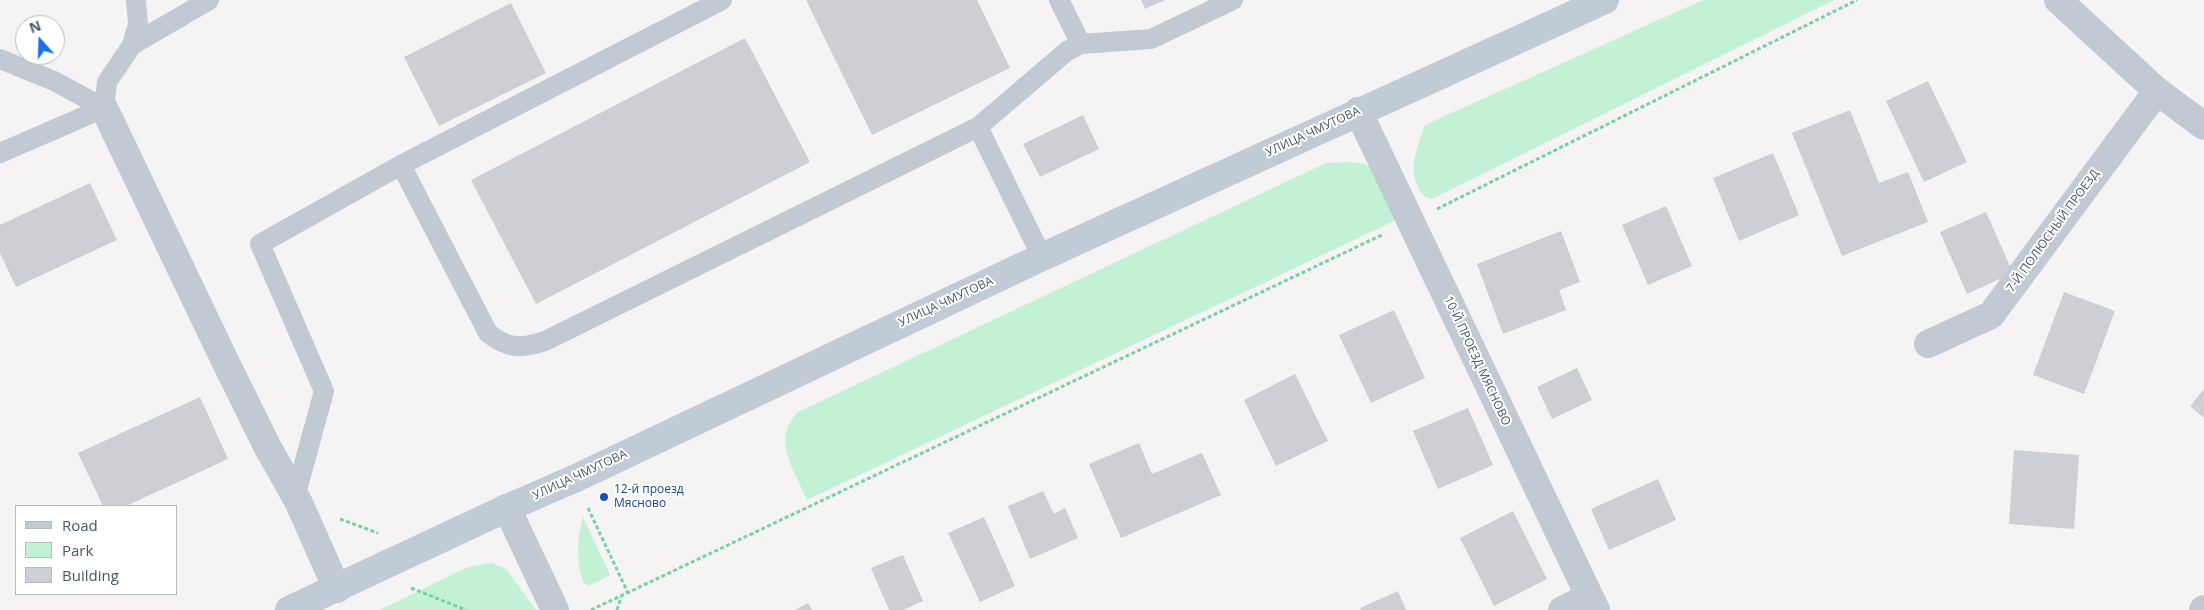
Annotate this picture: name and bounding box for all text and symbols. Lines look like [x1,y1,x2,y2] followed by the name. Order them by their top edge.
[15,15,65,65] north arrow
[26,16,44,37] text: N
[1264,104,1362,160] street label: УЛИЦА ЧМУТОВА
[2004,167,2102,295] street label: 7-Й ПОЛЮСНЫЙ ПРОЕЗД
[897,274,995,330] street label: УЛИЦА ЧМУТОВА
[1441,294,1513,428] street label: 10-Й ПРОЕЗД МЯСНОВО
[531,447,629,503] street label: УЛИЦА ЧМУТОВА
[614,483,684,511] place label: 12-й проезд Мясново
[598,491,610,503] marker: 12-й проезд Мясново
[15,505,178,595] legend
[62,515,98,535] text: Road
[62,540,93,560] text: Park
[62,565,119,585] text: Building

